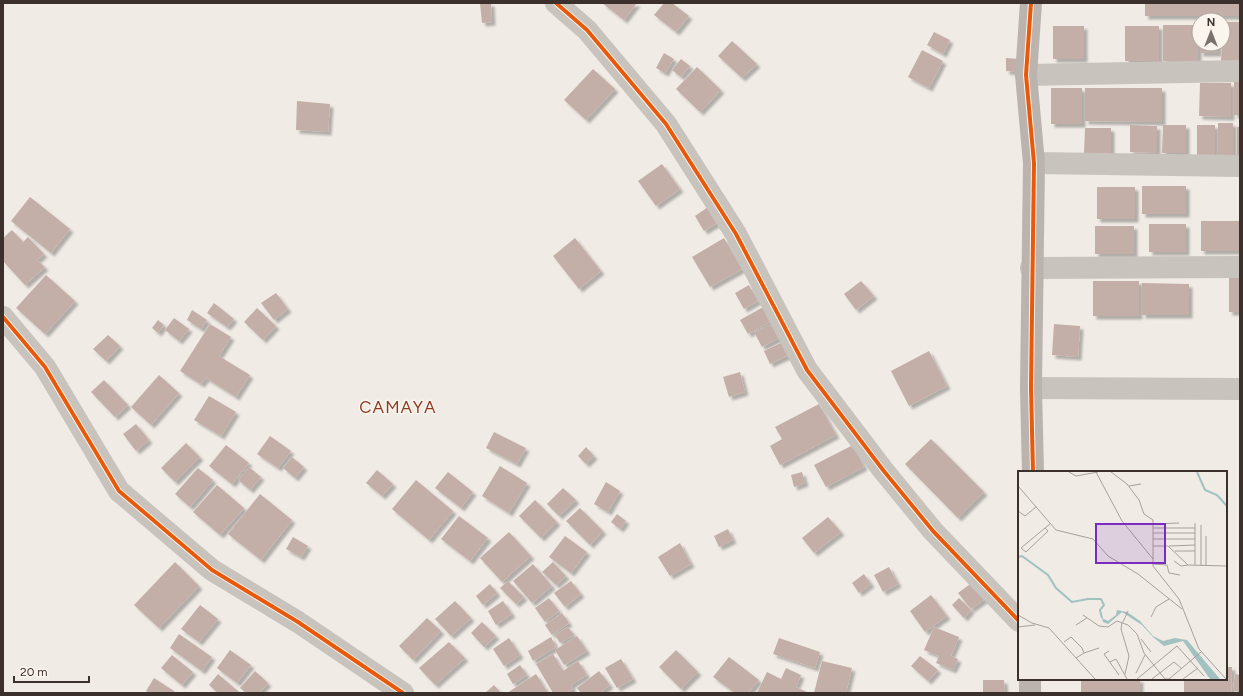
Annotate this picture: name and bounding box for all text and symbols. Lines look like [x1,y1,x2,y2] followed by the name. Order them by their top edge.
[1191,12,1231,52] north arrow
[1207,16,1215,29] text: N
[359,397,437,417] district label: CAMAYA
[1018,471,1227,680] inset map
[14,658,89,684] scale bar
[20,665,48,679] text: 20 m

